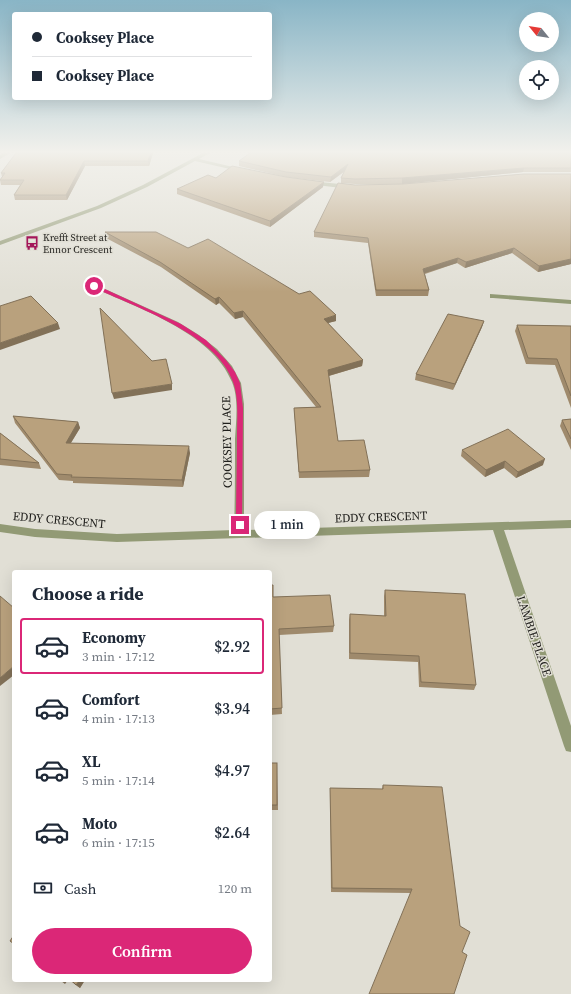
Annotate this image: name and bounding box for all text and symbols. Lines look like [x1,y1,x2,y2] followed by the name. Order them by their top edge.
[519,12,559,52] north arrow
[519,12,559,100] map controls
[56,27,154,48] text: Cooksey Place
[519,60,559,100] button: locate
[56,65,154,86] text: Cooksey Place
[43,231,113,256] place label: Krefft Street at Ennor Crescent
[24,235,40,251] bus stop icon: Krefft Street at Ennor Crescent
[85,277,103,295] route start
[218,396,236,488] street label: COOKSEY PLACE
[334,507,428,527] street label: EDDY CRESCENT
[12,508,107,532] street label: EDDY CRESCENT
[254,511,320,539] callout: 1 min
[231,516,249,534] route end
[270,516,304,533] text: 1 min
[32,581,144,606] text: Choose a ride
[513,594,555,678] street label: LAMBIE PLACE
[82,627,146,648] text: Economy
[34,628,70,664] icon: car
[214,636,250,657] text: $2.92
[82,648,155,665] text: 3 min · 17:12
[82,689,140,710] text: Comfort
[34,690,70,726] icon: car
[214,698,250,719] text: $3.94
[82,710,155,727] text: 4 min · 17:13
[82,751,101,772] text: XL
[34,752,70,788] icon: car
[214,760,250,781] text: $4.97
[82,772,155,789] text: 5 min · 17:14
[82,813,117,834] text: Moto
[34,814,70,850] icon: car
[214,822,250,843] text: $2.64
[82,834,155,851] text: 6 min · 17:15
[32,877,54,899] icon: cash
[64,878,96,899] text: Cash
[218,880,252,897] text: 120 m
[32,928,252,974] button: Confirm

